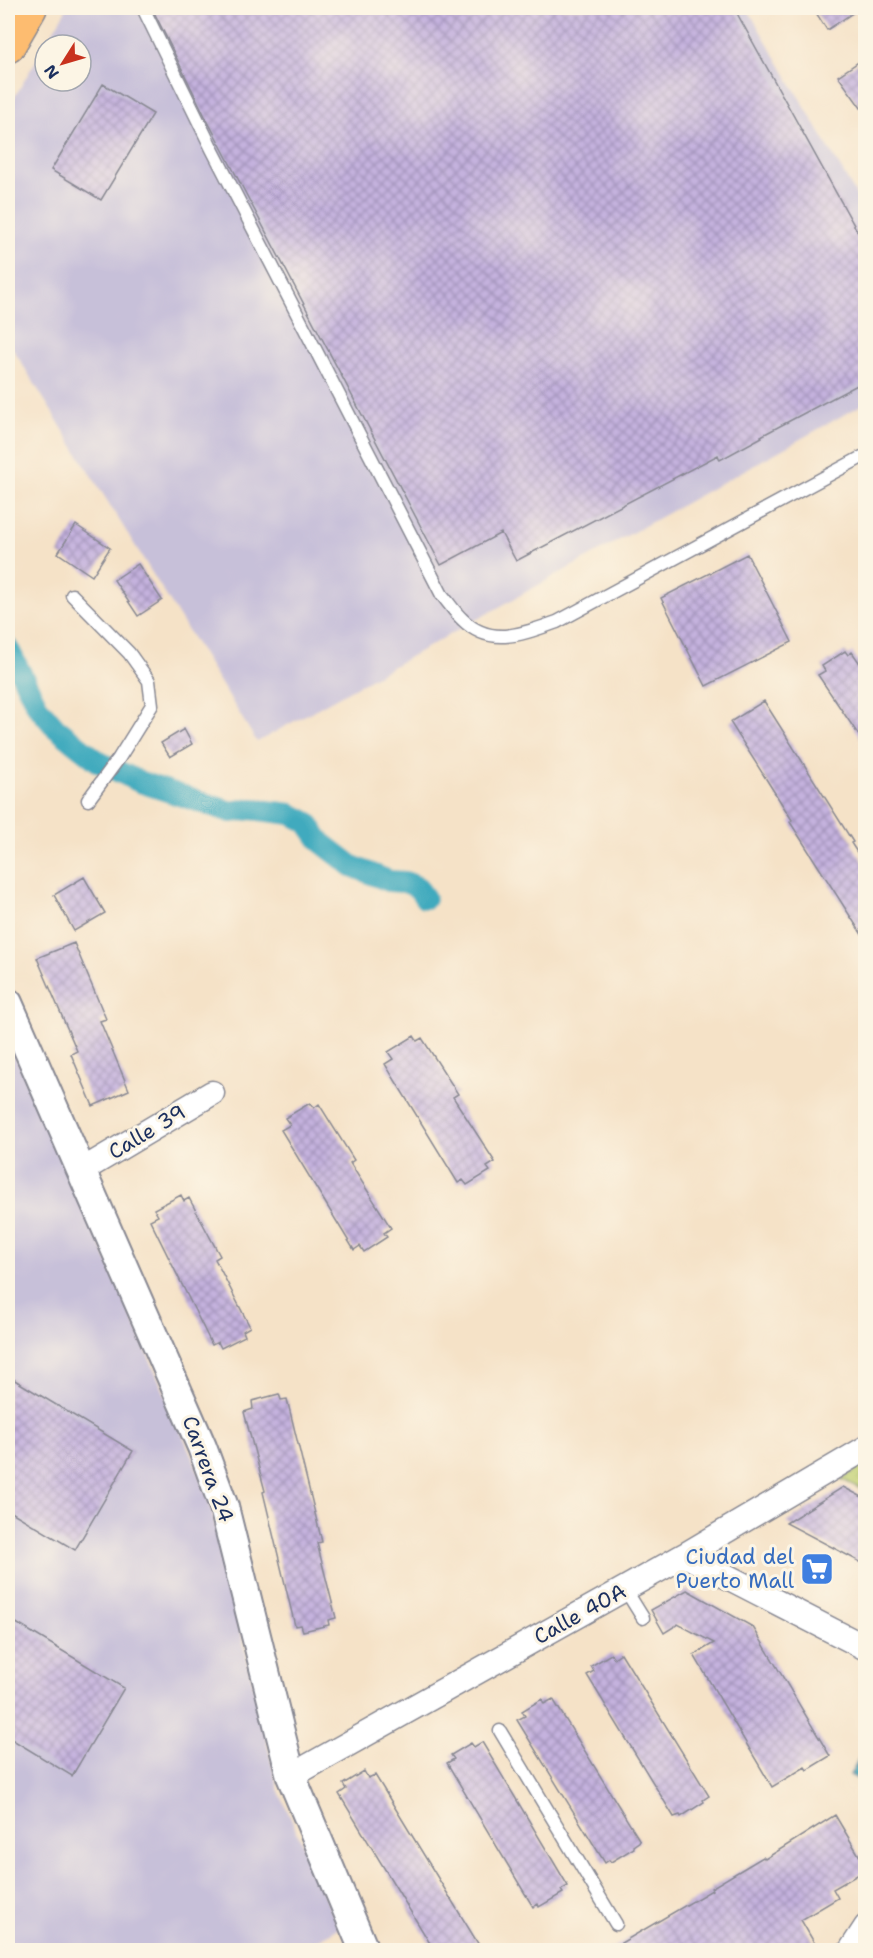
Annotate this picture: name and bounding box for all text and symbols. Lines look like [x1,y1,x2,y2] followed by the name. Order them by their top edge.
[33,33,93,93] north arrow
[39,60,64,83] text: N
[103,1098,191,1166] street label: Calle 39
[176,1412,240,1526] street label: Carrera 24
[675,1543,795,1595] place label: Ciudad del Puerto Mall
[799,1551,835,1587] supermarket icon: Ciudad del Puerto Mall
[529,1577,631,1651] street label: Calle 40A

